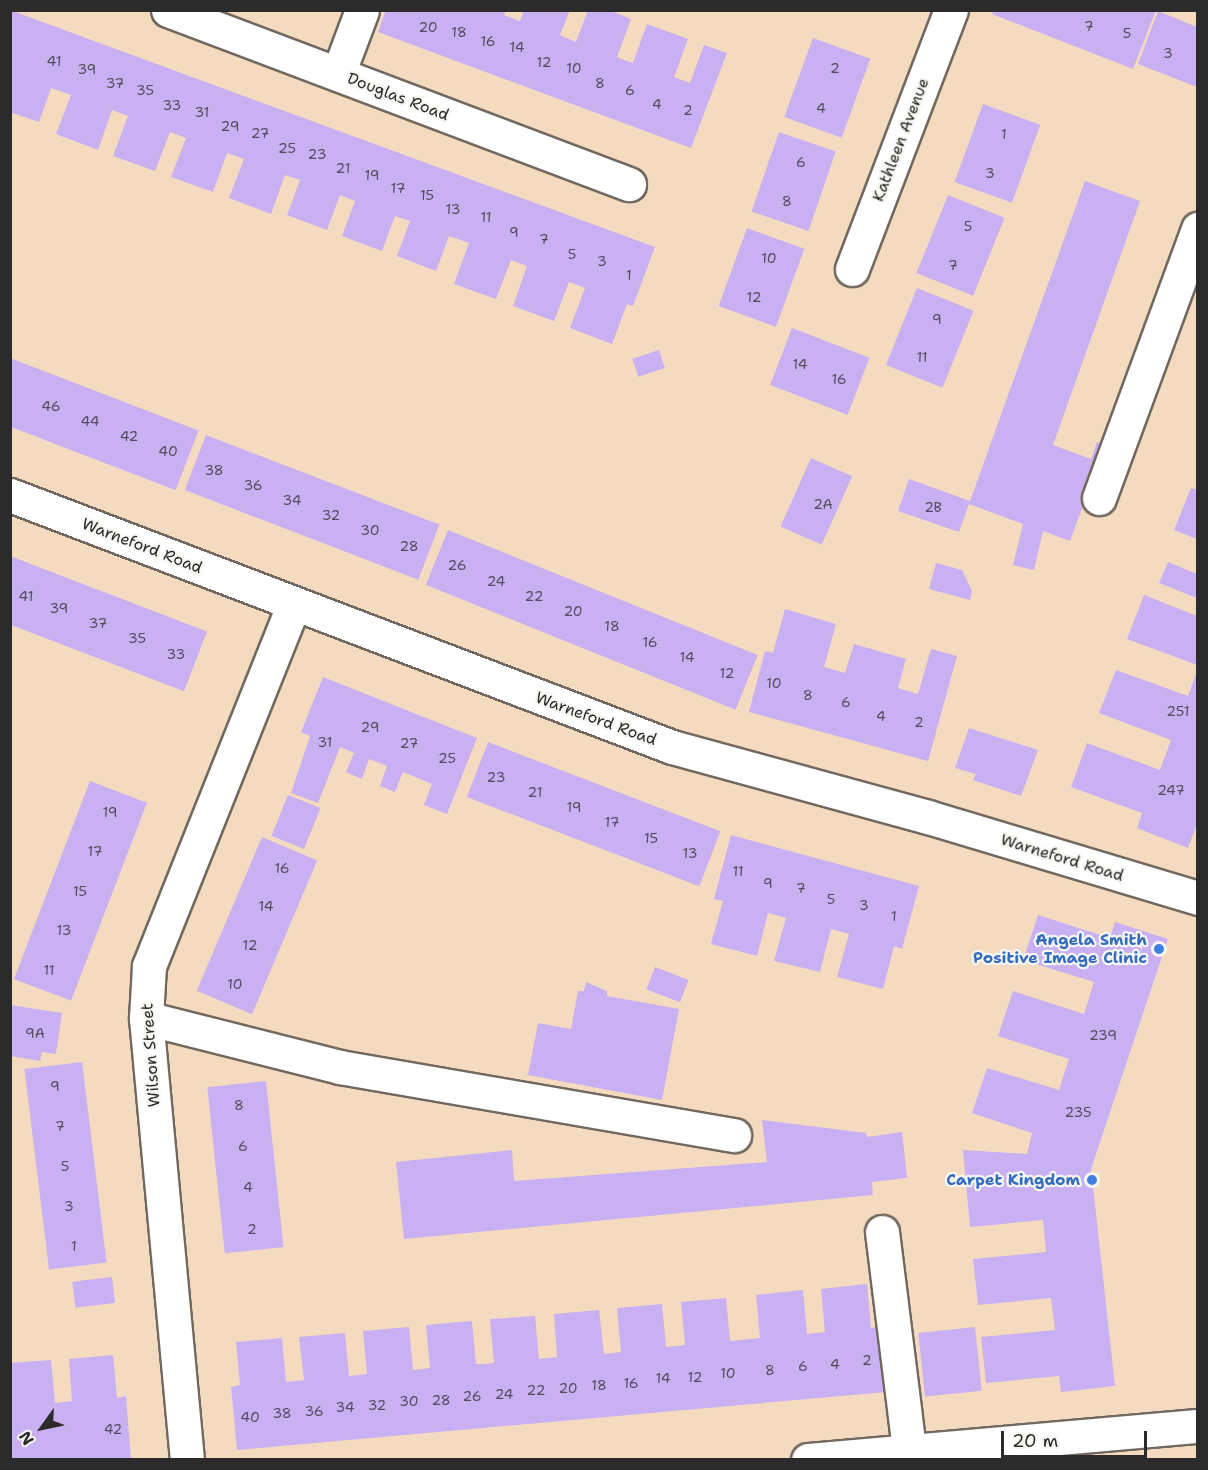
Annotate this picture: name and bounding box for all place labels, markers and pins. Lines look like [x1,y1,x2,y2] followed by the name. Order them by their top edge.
[973,930,1147,968] place label: Angela Smith Positive Image Clinic
[1152,942,1166,956] marker: Angela Smith Positive Image Clinic
[946,1170,1080,1190] place label: Carpet Kingdom
[1085,1173,1099,1187] marker: Carpet Kingdom

